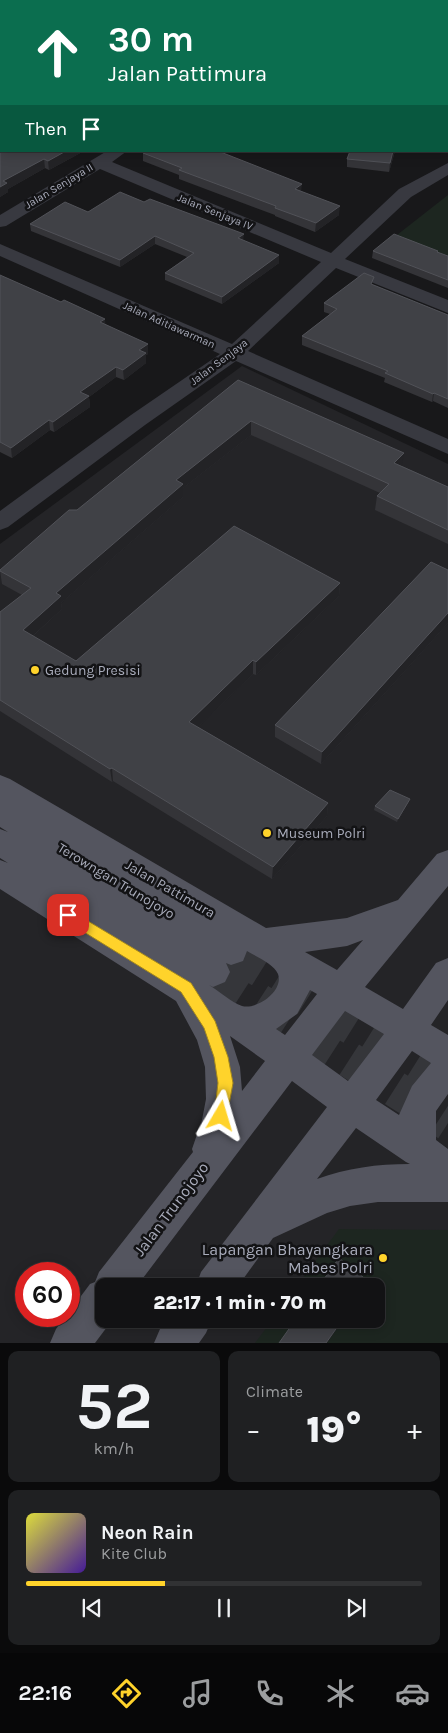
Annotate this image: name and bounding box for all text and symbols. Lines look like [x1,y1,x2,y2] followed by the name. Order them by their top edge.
[108,19,194,60] text: 30 m
[25,20,90,85] icon: ahead
[108,61,267,87] text: Jalan Pattimura
[77,115,105,143] icon: arrive
[25,118,67,140] text: Then
[23,161,95,211] street label: Jalan Senjaya II
[175,191,255,233] street label: Jalan Senjaya IV
[121,299,217,351] street label: Jalan Aditiawarman
[188,336,250,388] street label: Jalan Senjaya
[45,662,141,679] place label: Gedung Presisi
[29,664,41,676] marker: Gedung Presisi
[277,825,365,842] place label: Museum Polri
[261,827,273,839] marker: Museum Polri
[54,839,178,923] street label: Terowngan Trunojoyo
[122,856,218,922] street label: Jalan Pattimura
[47,894,89,936] pin
[54,901,82,929] icon: arrive
[194,1089,246,1141] position arrow
[130,1158,212,1260] street label: Jalan Trunojoyo
[202,1240,373,1277] place label: Lapangan Bhayangkara Mabes Polri
[377,1252,389,1264] marker: Lapangan Bhayangkara Mabes Polri
[15,1262,80,1327] speed limit sign: 60
[153,1292,327,1314] text: 22:17 · 1 min · 70 m
[75,1368,153,1444] text: 52
[246,1382,303,1401] text: Climate
[306,1407,362,1452] text: 19°
[246,1413,261,1446] text: −
[407,1413,422,1446] text: +
[94,1439,134,1458] text: km/h
[101,1522,194,1544] text: Neon Rain
[101,1544,167,1563] text: Kite Club
[78,1594,106,1622] icon: previous
[210,1594,238,1622] icon: pause
[342,1594,370,1622] icon: next
[109,1676,144,1711] icon: directions
[180,1676,215,1711] icon: music
[252,1676,287,1711] icon: phone
[323,1676,358,1711] icon: climate
[395,1676,430,1711] icon: car
[18,1680,72,1706] text: 22:16

